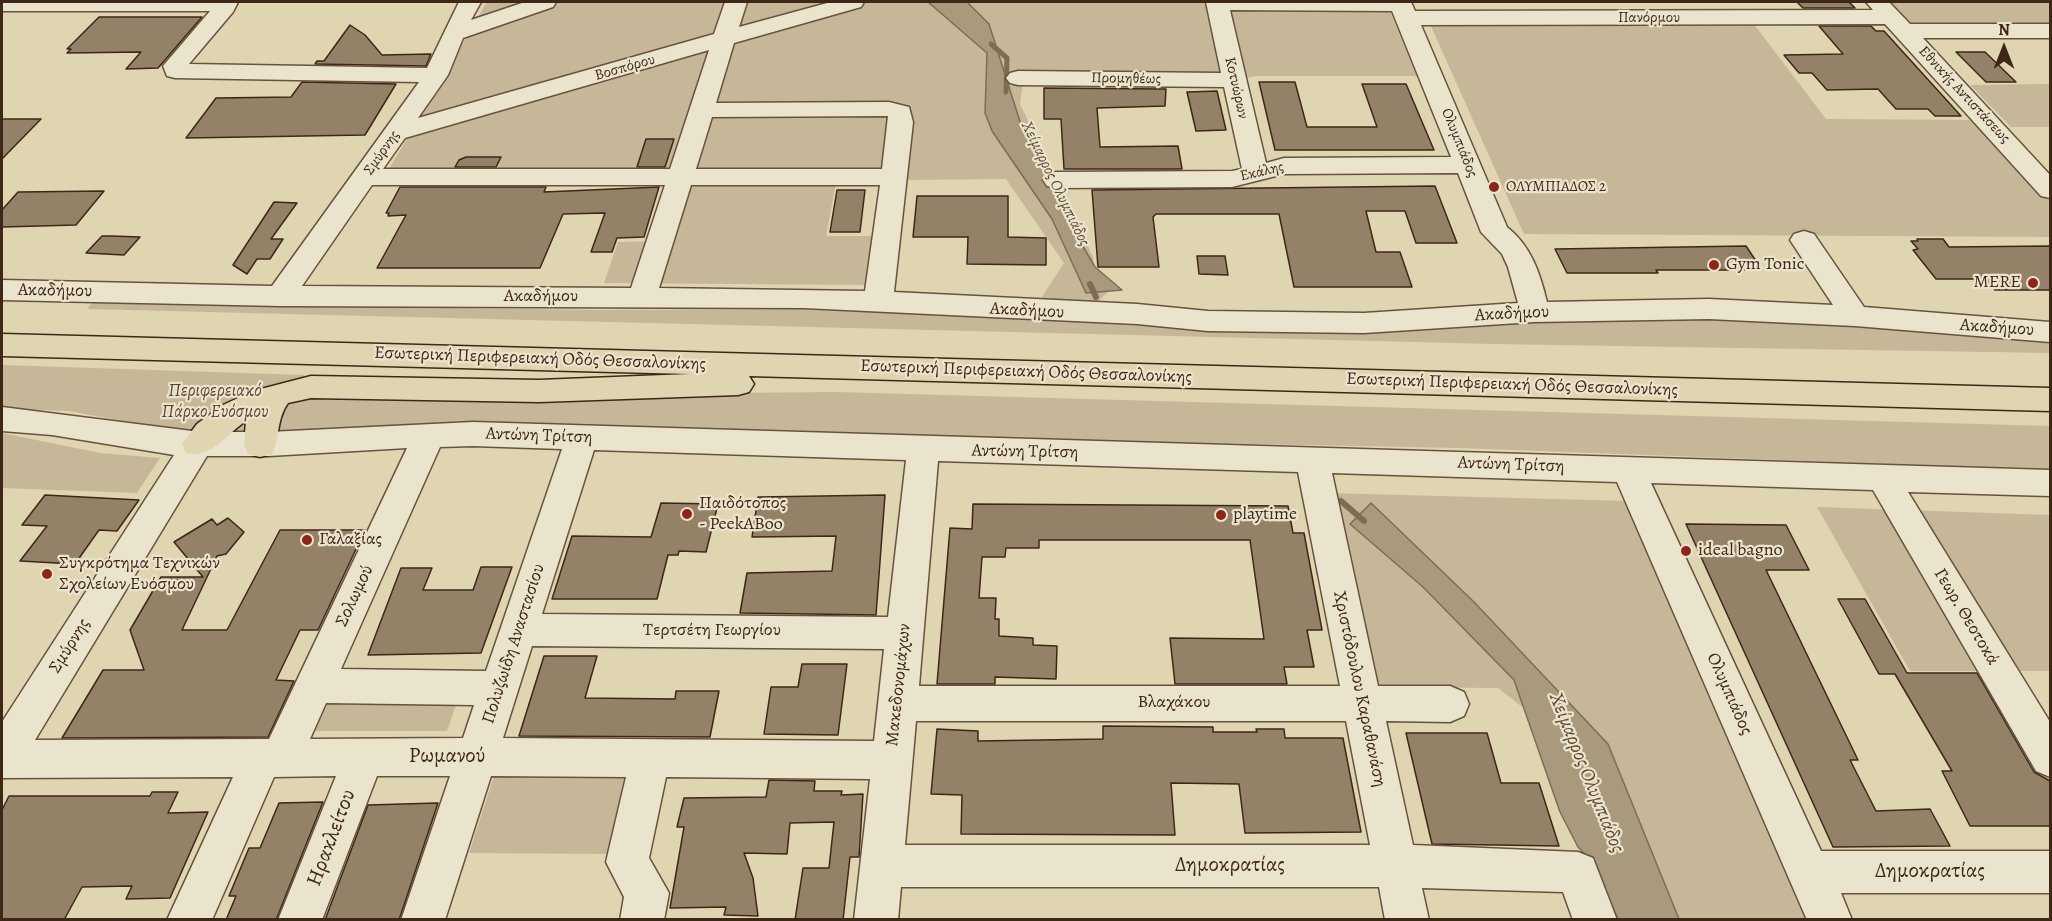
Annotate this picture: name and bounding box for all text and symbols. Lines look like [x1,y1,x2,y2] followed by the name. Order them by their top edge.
[1618,9,1680,27] street label: Πανόρμου
[1974,18,2034,78] north arrow
[1998,19,2010,41] text: N
[1914,43,2014,147] street label: Εθνικής Αντιστάσεως
[593,51,657,85] street label: Βοσπόρου
[1220,55,1252,121] street label: Κοτυώρων
[1091,69,1161,89] street label: Προμηθέως
[1437,106,1481,180] street label: Ολυμπιάδος
[1016,119,1094,249] water label: Χείμαρρος Ολυμπιάδος
[360,127,404,179] street label: Σμύρνης
[1238,158,1286,186] street label: Εκάλης
[1506,178,1606,196] place label: ΟΛΥΜΠΙΑΔΟΣ 2
[1487,180,1501,194] marker: ΟΛΥΜΠΙΑΔΟΣ 2
[1726,254,1804,276] place label: Gym Tonic
[1707,258,1721,272] marker: Gym Tonic
[1973,272,2021,294] place label: MERE
[2026,276,2040,290] marker: MERE
[18,280,92,302] street label: Ακαδήμου
[504,286,578,308] street label: Ακαδήμου
[989,298,1065,324] street label: Ακαδήμου
[1474,301,1550,327] street label: Ακαδήμου
[1959,315,2035,341] street label: Ακαδήμου
[374,342,706,376] street label: Εσωτερική Περιφερειακή Οδός Θεσσαλονίκης
[860,355,1192,389] street label: Εσωτερική Περιφερειακή Οδός Θεσσαλονίκης
[1346,368,1678,402] street label: Εσωτερική Περιφερειακή Οδός Θεσσαλονίκης
[162,381,268,424] park label: Περιφερειακό Πάρκο Ευόσμου
[485,423,593,449] street label: Αντώνη Τρίτση
[971,440,1079,464] street label: Αντώνη Τρίτση
[1457,452,1565,478] street label: Αντώνη Τρίτση
[699,493,786,536] place label: Παιδότοπος - PeekABoo
[1233,504,1297,526] place label: playtime
[680,507,694,521] marker: Παιδότοπος - PeekABoo
[1214,508,1228,522] marker: playtime
[319,529,382,551] place label: Γαλαξίας
[300,533,314,547] marker: Γαλαξίας
[1698,540,1783,562] place label: ideal bagno
[1679,544,1693,558] marker: ideal bagno
[59,553,220,596] place label: Συγκρότημα Τεχνικών Σχολείων Ευόσμου
[478,561,550,727] street label: Πολυζωίδη Αναστασίου
[331,562,379,630] street label: Σολωμού
[1929,565,2003,669] street label: Γεωρ. Θεοτοκά
[40,567,54,581] marker: Συγκρότημα Τεχνικών Σχολείων Ευόσμου
[1328,589,1390,789] street label: Χριστόδουλου Καραθανάση
[45,615,95,677] street label: Σμύρνης
[643,620,781,642] street label: Τερτσέτη Γεωργίου
[882,622,916,748] street label: Μακεδονομάχων
[1701,650,1757,738] street label: Ολυμπιάδος
[1543,689,1629,857] water label: Χείμαρρος Ολυμπιάδος
[1138,692,1210,714] street label: Βλαχάκου
[409,744,485,770] street label: Ρωμανού
[302,786,362,890] street label: Ηρακλείτου
[1175,853,1285,879] street label: Δημοκρατίας
[1875,859,1985,885] street label: Δημοκρατίας

